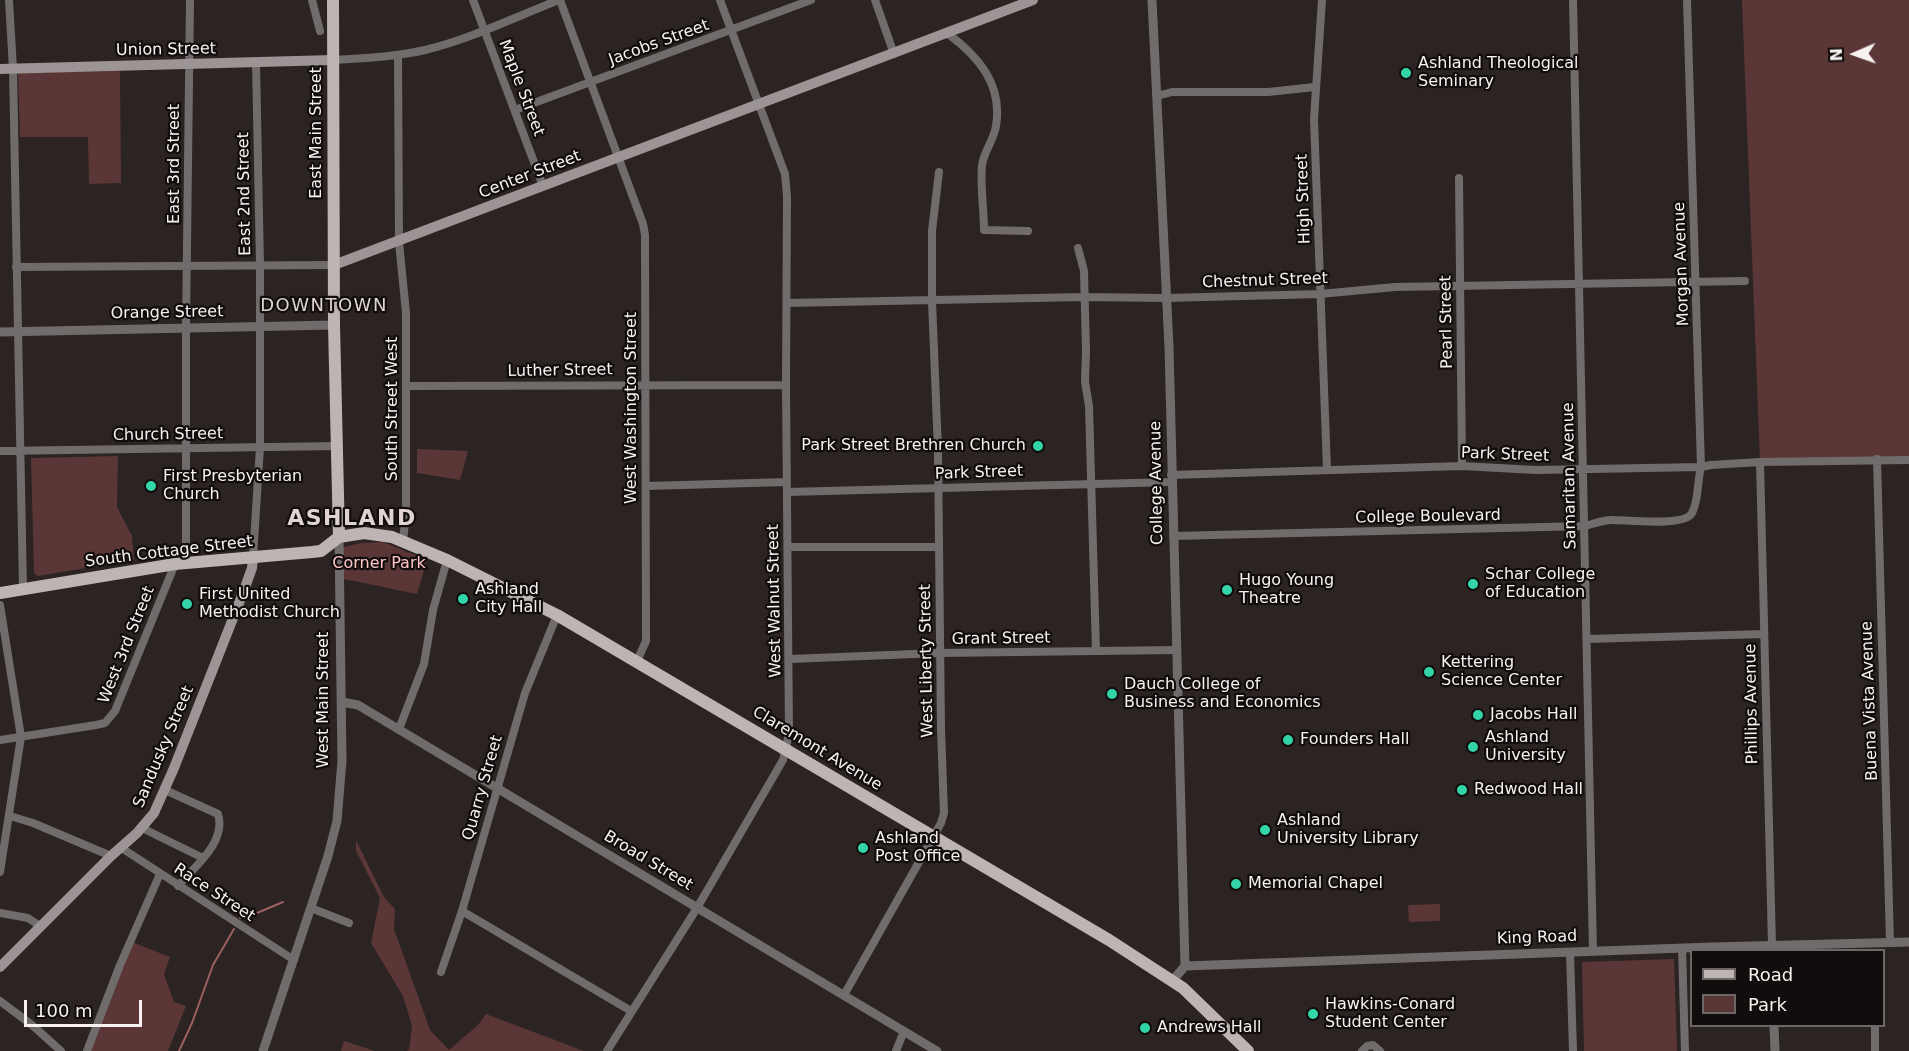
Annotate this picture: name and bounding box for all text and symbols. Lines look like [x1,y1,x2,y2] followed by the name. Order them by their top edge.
[606,16,712,70] street label: Jacobs Street
[1825,24,1885,84] north arrow
[494,37,548,139] street label: Maple Street
[116,40,216,60] street label: Union Street
[1827,48,1846,62] text: N
[1418,54,1578,92] place label: Ashland Theological Seminary
[1399,66,1413,80] marker: Ashland Theological Seminary
[307,67,327,199] street label: East Main Street
[165,104,185,224] street label: East 3rd Street
[234,132,256,256] street label: East 2nd Street
[476,147,584,203] street label: Center Street
[1293,153,1315,245] street label: High Street
[1670,201,1694,327] street label: Morgan Avenue
[1202,269,1328,293] street label: Chestnut Street
[1437,275,1457,369] street label: Pearl Street
[260,295,388,317] district label: DOWNTOWN
[110,302,224,324] street label: Orange Street
[622,312,642,504] street label: West Washington Street
[383,337,403,481] street label: South Street West
[507,360,613,382] street label: Luther Street
[1559,402,1581,550] street label: Samaritan Avenue
[1146,421,1168,545] street label: College Avenue
[113,424,223,446] street label: Church Street
[801,436,1026,456] place label: Park Street Brethren Church
[1031,439,1045,453] marker: Park Street Brethren Church
[1461,444,1549,466] street label: Park Street
[935,462,1023,484] street label: Park Street
[163,467,302,505] place label: First Presbyterian Church
[144,479,158,493] marker: First Presbyterian Church
[287,506,417,532] district label: ASHLAND
[1355,506,1501,528] street label: College Boulevard
[764,524,786,678] street label: West Walnut Street
[84,532,254,572] street label: South Cottage Street
[332,554,426,574] park label: Corner Park
[1485,565,1595,603] place label: Schar College of Education
[1239,571,1334,609] place label: Hugo Young Theatre
[1466,577,1480,591] marker: Schar College of Education
[475,580,542,618] place label: Ashland City Hall
[1220,583,1234,597] marker: Hugo Young Theatre
[95,584,159,706] street label: West 3rd Street
[916,584,938,738] street label: West Liberty Street
[199,585,340,623] place label: First United Methodist Church
[456,592,470,606] marker: Ashland City Hall
[180,597,194,611] marker: First United Methodist Church
[1858,621,1882,781] street label: Buena Vista Avenue
[951,629,1051,649] street label: Grant Street
[314,632,334,768] street label: West Main Street
[1741,644,1763,764] street label: Phillips Avenue
[1441,653,1562,691] place label: Kettering Science Center
[1422,665,1436,679] marker: Kettering Science Center
[1124,675,1321,713] place label: Dauch College of Business and Economics
[130,683,198,811] street label: Sandusky Street
[1105,687,1119,701] marker: Dauch College of Business and Economics
[749,703,885,795] street label: Claremont Avenue
[1490,705,1577,725] place label: Jacobs Hall
[1471,708,1485,722] marker: Jacobs Hall
[1485,728,1566,766] place label: Ashland University
[1300,730,1409,750] place label: Founders Hall
[459,733,507,843] street label: Quarry Street
[1281,733,1295,747] marker: Founders Hall
[1466,740,1480,754] marker: Ashland University
[1474,780,1583,800] place label: Redwood Hall
[1455,783,1469,797] marker: Redwood Hall
[1277,811,1419,849] place label: Ashland University Library
[1258,823,1272,837] marker: Ashland University Library
[600,827,696,895] street label: Broad Street
[875,829,960,867] place label: Ashland Post Office
[856,841,870,855] marker: Ashland Post Office
[170,860,258,926] street label: Race Street
[1248,874,1383,894] place label: Memorial Chapel
[1229,877,1243,891] marker: Memorial Chapel
[1496,927,1578,949] street label: King Road
[1690,949,1885,1027] legend
[1748,964,1793,985] text: Road
[27,988,146,1026] scale bar
[1748,994,1787,1015] text: Park
[1325,995,1455,1033] place label: Hawkins-Conard Student Center
[35,1000,93,1021] text: 100 m
[1306,1007,1320,1021] marker: Hawkins-Conard Student Center
[1157,1018,1262,1038] place label: Andrews Hall
[1138,1021,1152,1035] marker: Andrews Hall

